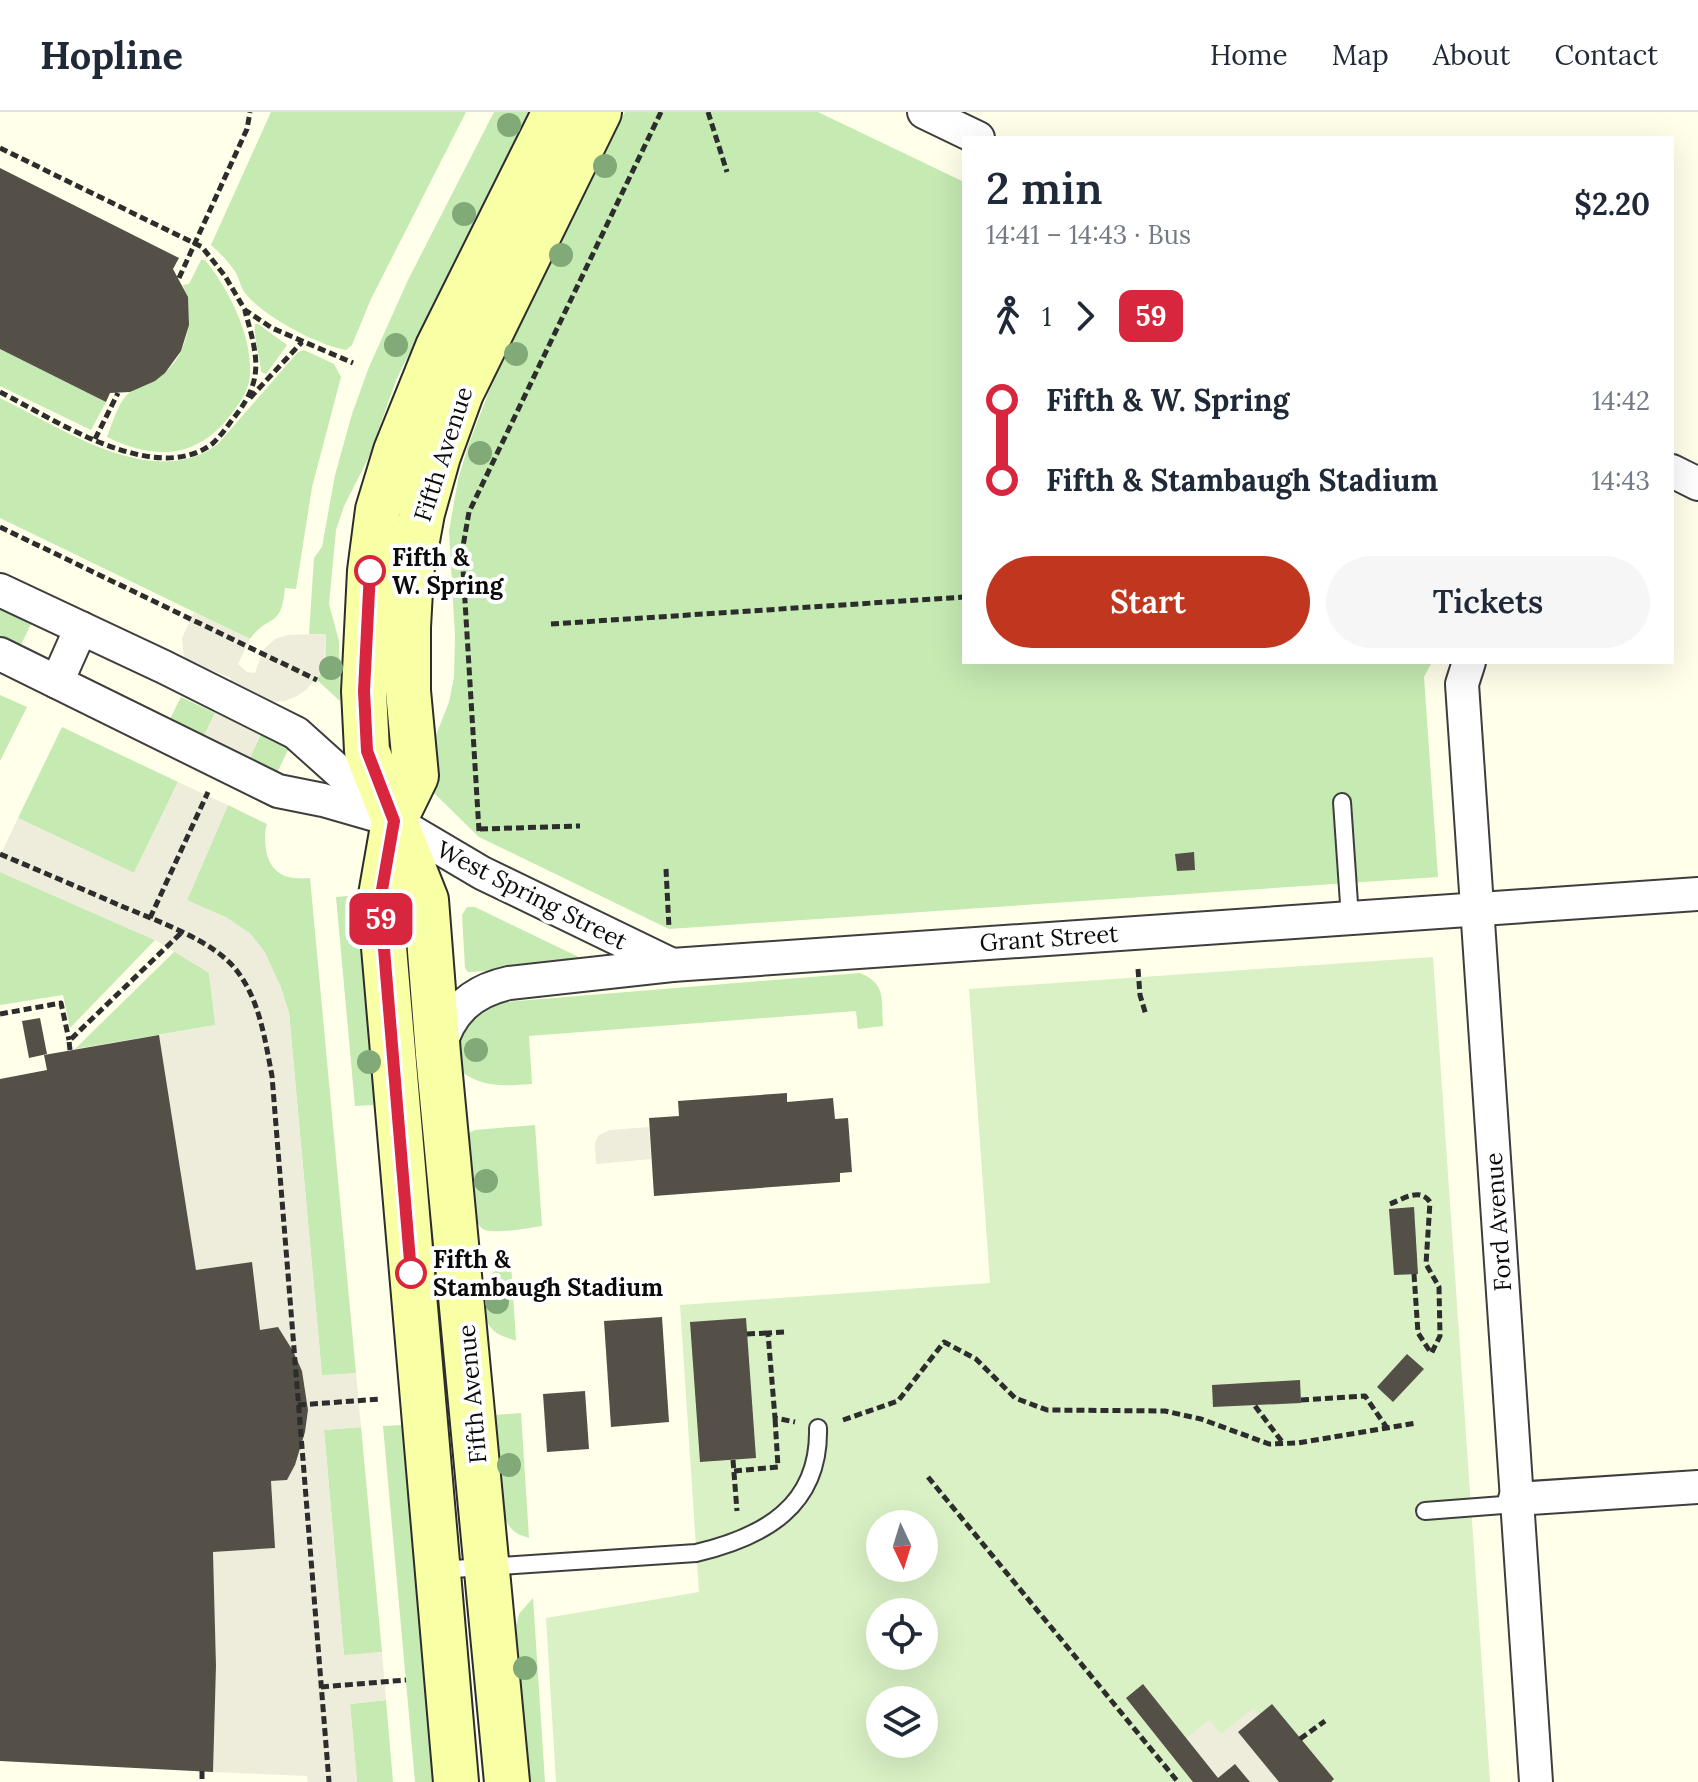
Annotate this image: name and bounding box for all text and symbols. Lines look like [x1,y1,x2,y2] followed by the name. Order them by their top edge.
[40,31,183,79] text: Hopline
[1210,37,1288,73] text: Home
[1332,37,1389,73] text: Map
[1433,37,1510,73] text: About
[1554,37,1658,73] text: Contact
[986,160,1103,216] text: 2 min
[1574,185,1650,223] text: $2.20
[986,218,1191,251] text: 14:41 – 14:43 · Bus
[986,294,1030,338] icon: walk
[1063,294,1107,338] icon: forward
[1135,298,1167,334] text: 59
[1042,300,1051,333] text: 1
[1046,381,1289,419] text: Fifth & W. Spring
[407,383,479,525] street label: Fifth Avenue
[1592,384,1650,417] text: 14:42
[1046,461,1438,499] text: Fifth & Stambaugh Stadium
[1591,464,1650,497] text: 14:43
[392,542,505,601] place label: Fifth & W. Spring
[355,556,385,586] marker: Fifth & W. Spring
[986,556,1310,648] button: Start
[1326,556,1650,648] button: Tickets
[431,834,633,957] street label: West Spring Street
[345,893,417,945] line badge: 59
[365,901,397,937] text: 59
[979,918,1120,958] street label: Grant Street
[1478,1151,1518,1293] street label: Ford Avenue
[433,1244,663,1303] place label: Fifth & Stambaugh Stadium
[396,1258,426,1288] marker: Fifth & Stambaugh Stadium
[450,1323,494,1465] street label: Fifth Avenue
[866,1510,938,1582] north arrow
[866,1510,938,1758] map controls
[866,1598,938,1670] button: locate
[866,1686,938,1758] button: layers

